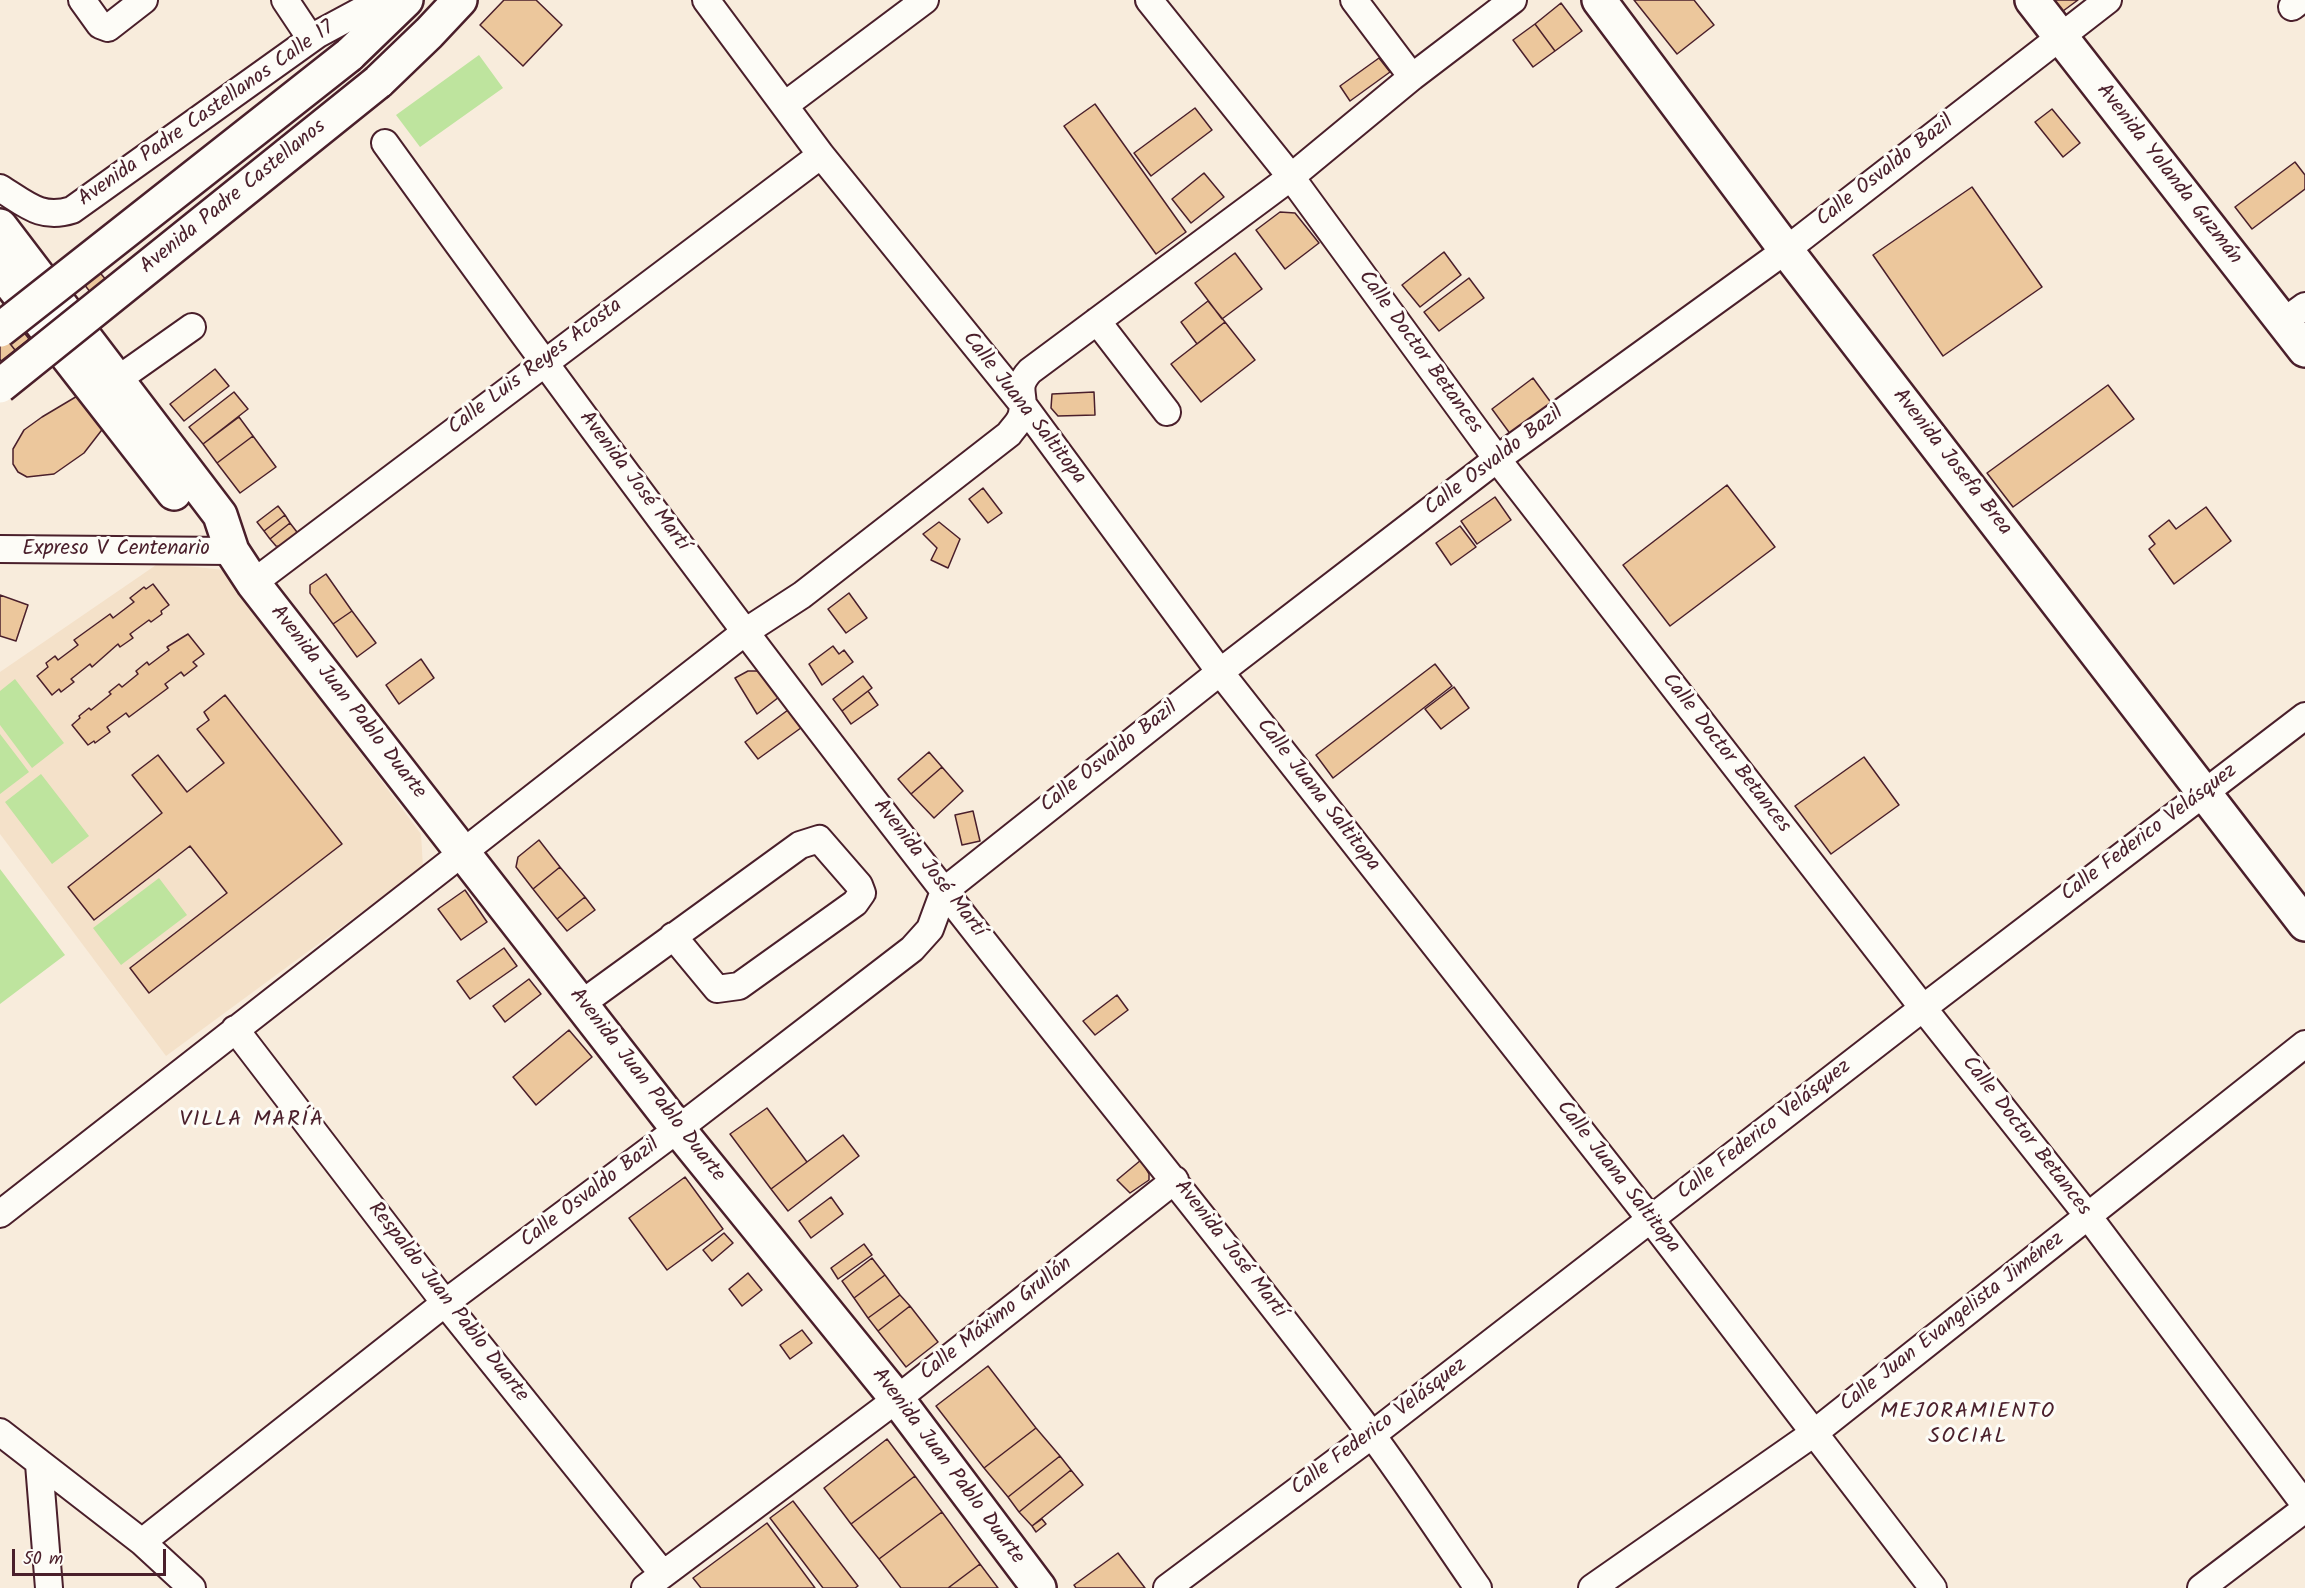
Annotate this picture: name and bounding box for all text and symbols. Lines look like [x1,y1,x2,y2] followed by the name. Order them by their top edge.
[74,17,340,213] street label: Avenida Padre Castellanos Calle 17
[2090,80,2246,270] street label: Avenida Yolanda Guzmán
[1812,111,1960,233] street label: Calle Osvaldo Bazil
[136,115,332,281] street label: Avenida Padre Castellanos
[1351,266,1487,440] street label: Calle Doctor Betances
[444,294,628,442] street label: Calle Luis Reyes Acosta
[956,328,1090,490] street label: Calle Juana Saltitopa
[1886,384,2016,542] street label: Avenida Josefa Brea
[1421,402,1569,522] street label: Calle Osvaldo Bazil
[572,407,694,557] street label: Avenida José Martí
[22,537,210,563] street label: Expreso V Centenario
[264,601,430,805] street label: Avenida Juan Pablo Duarte
[1655,669,1795,839] street label: Calle Doctor Betances
[1036,697,1184,819] street label: Calle Osvaldo Bazil
[1250,715,1384,877] street label: Calle Juana Saltitopa
[2057,760,2243,908] street label: Calle Federico Velásquez
[866,795,990,943] street label: Avenida José Martí
[563,984,729,1188] street label: Avenida Juan Pablo Duarte
[1955,1052,2095,1222] street label: Calle Doctor Betances
[1673,1055,1857,1207] street label: Calle Federico Velásquez
[1550,1097,1684,1259] street label: Calle Juana Saltitopa
[179,1108,325,1134] district label: VILLA MARÍA
[517,1134,665,1254] street label: Calle Osvaldo Bazil
[1167,1176,1291,1324] street label: Avenida José Martí
[361,1198,533,1408] street label: Respaldo Juan Pablo Duarte
[1836,1228,2070,1418] street label: Calle Juan Evangelista Jiménez
[916,1253,1078,1387] street label: Calle Máximo Grullón
[1287,1354,1473,1502] street label: Calle Federico Velásquez
[865,1364,1029,1570] street label: Avenida Juan Pablo Duarte
[1880,1400,2056,1452] district label: MEJORAMIENTO SOCIAL
[15,1537,170,1575] scale bar
[23,1545,63,1574] text: 50 m

